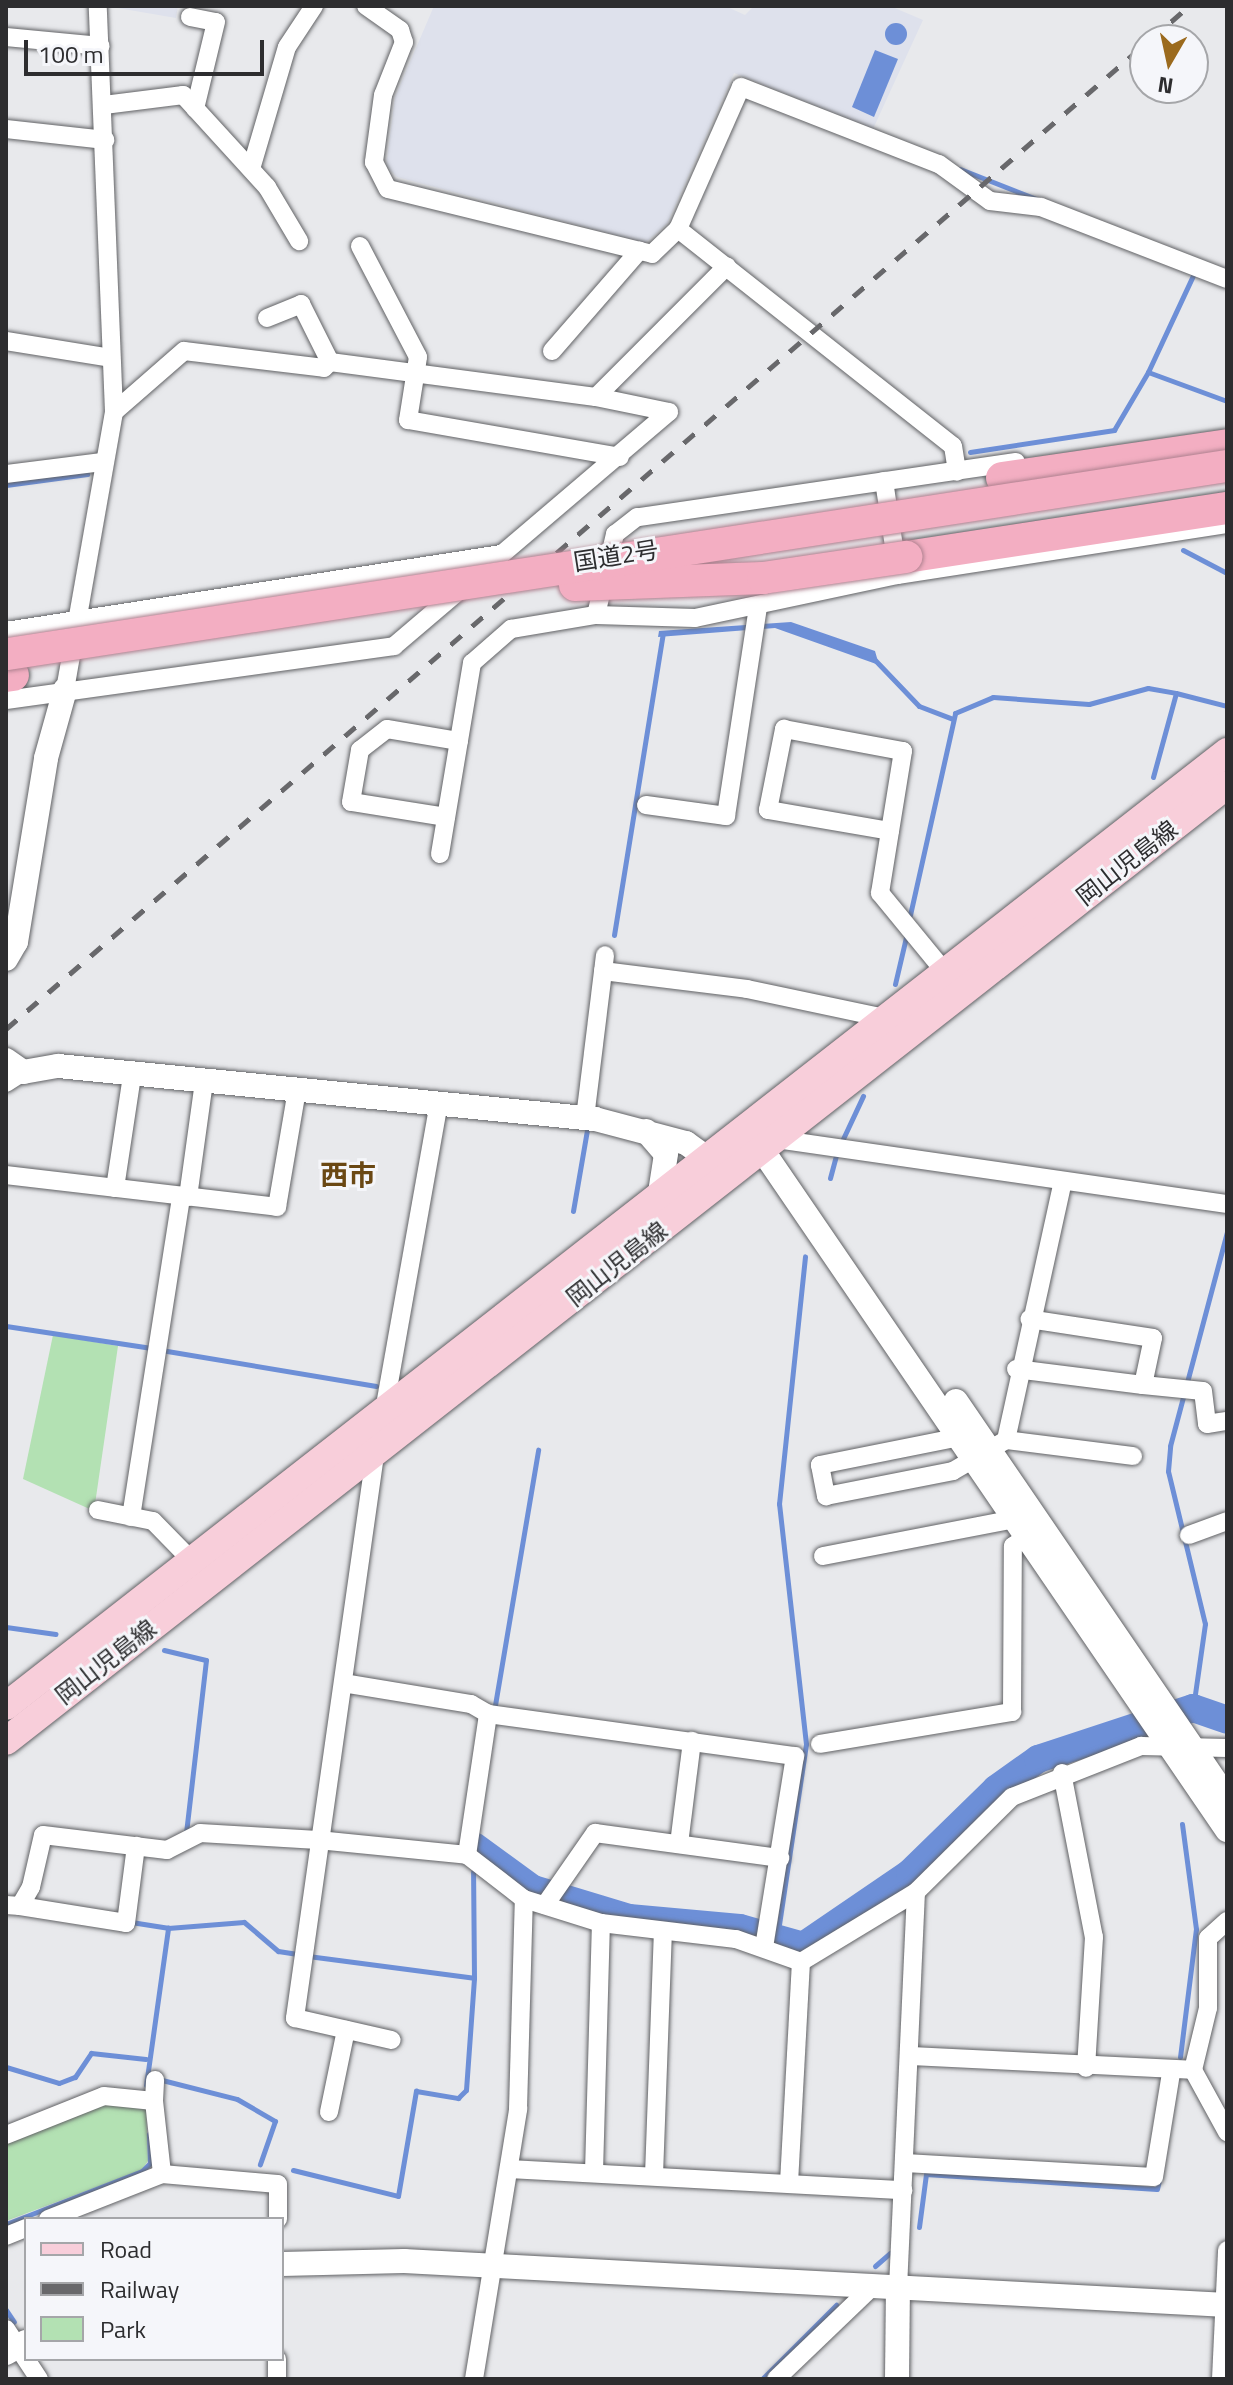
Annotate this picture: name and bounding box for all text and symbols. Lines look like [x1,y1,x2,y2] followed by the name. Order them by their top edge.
[28,24,268,74] scale bar
[1129,24,1209,104] north arrow
[38,36,104,72] text: 100 m
[1155,68,1176,104] text: N
[572,535,660,577] street label: 国道2号
[1071,815,1183,911] street label: 岡山児島線
[320,1158,376,1192] district label: 西市
[561,1216,673,1312] street label: 岡山児島線
[50,1614,162,1710] street label: 岡山児島線
[24,2217,284,2361] legend
[100,2231,152,2267] text: Road
[100,2271,179,2307] text: Railway
[100,2311,146,2347] text: Park

